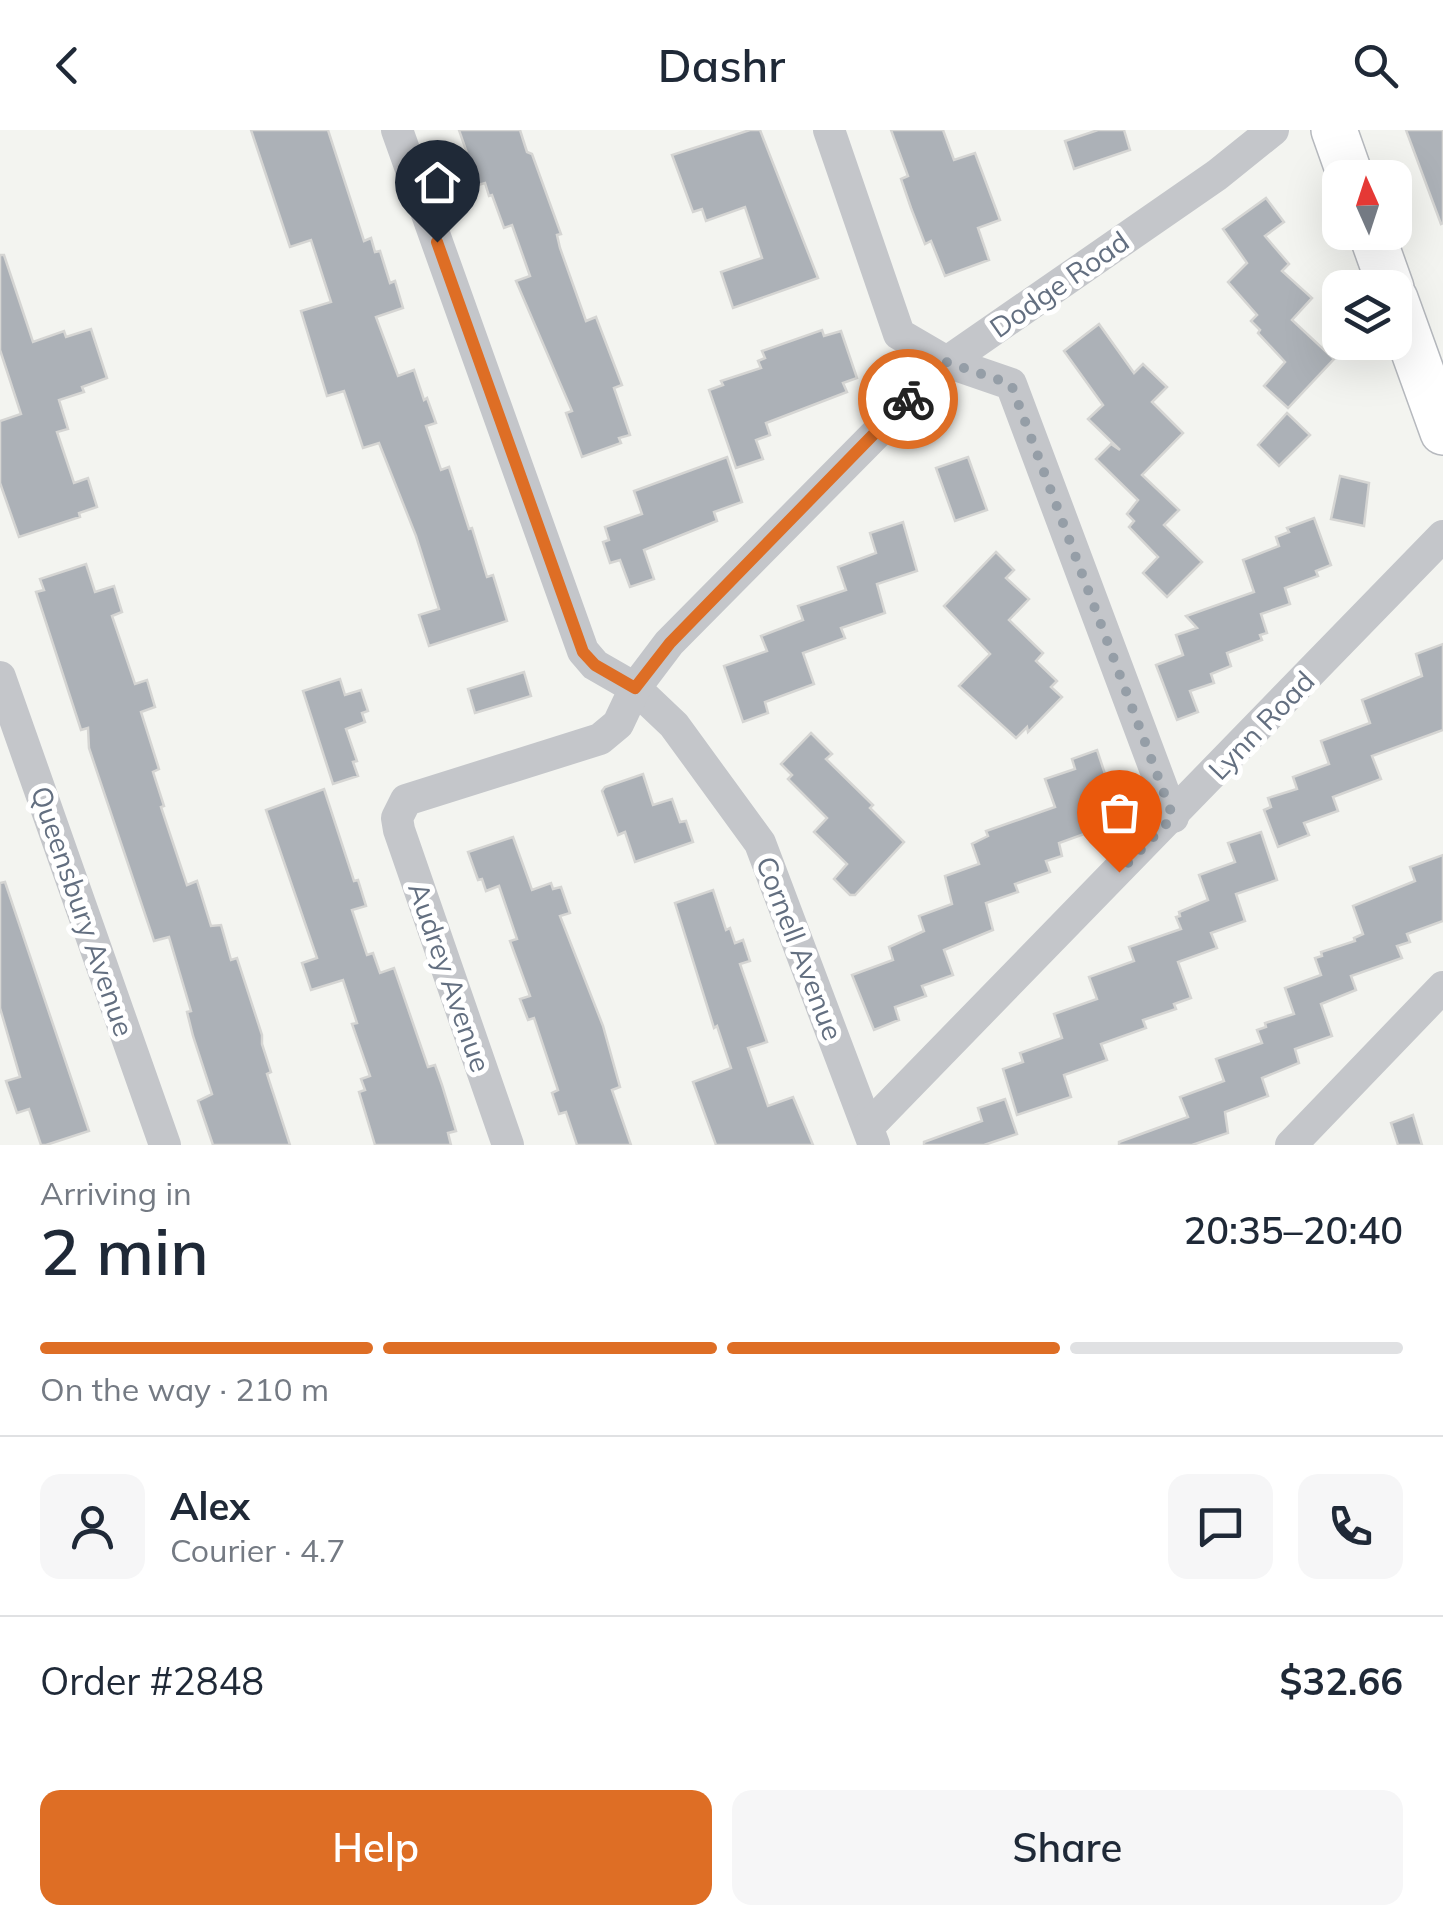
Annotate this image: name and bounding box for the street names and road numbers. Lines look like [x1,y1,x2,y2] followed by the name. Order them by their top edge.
[983,223,1135,345] street label: Dodge Road
[1201,663,1321,787] street label: Lynn Road
[24,781,142,1041] street label: Queensbury Avenue
[749,851,851,1045] street label: Cornell Avenue
[401,878,499,1076] street label: Audrey Avenue

